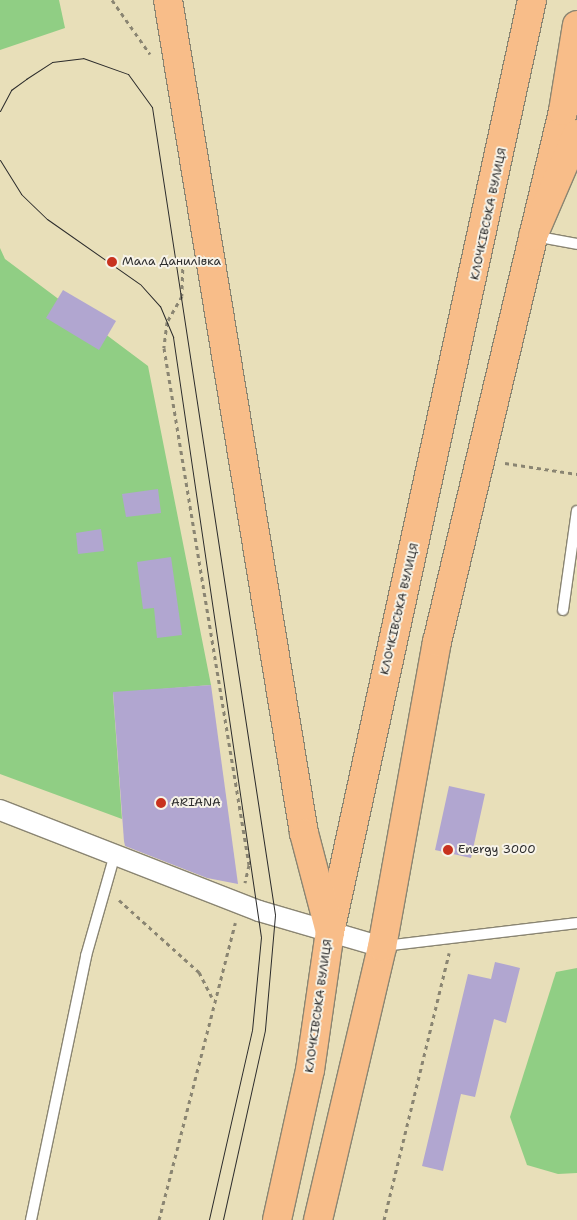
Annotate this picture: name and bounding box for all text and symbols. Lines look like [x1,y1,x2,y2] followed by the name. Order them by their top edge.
[468,147,510,281] street label: КЛОЧКІВСЬКА ВУЛИЦЯ
[122,255,221,269] place label: Мала Данилівка
[106,256,118,268] marker: Мала Данилівка
[378,542,422,676] street label: КЛОЧКІВСЬКА ВУЛИЦЯ
[171,796,221,810] place label: ARIANA
[155,797,167,809] marker: ARIANA
[458,843,536,857] place label: Energy 3000
[442,844,454,856] marker: Energy 3000
[302,938,336,1074] street label: КЛОЧКІВСЬКА ВУЛИЦЯ

